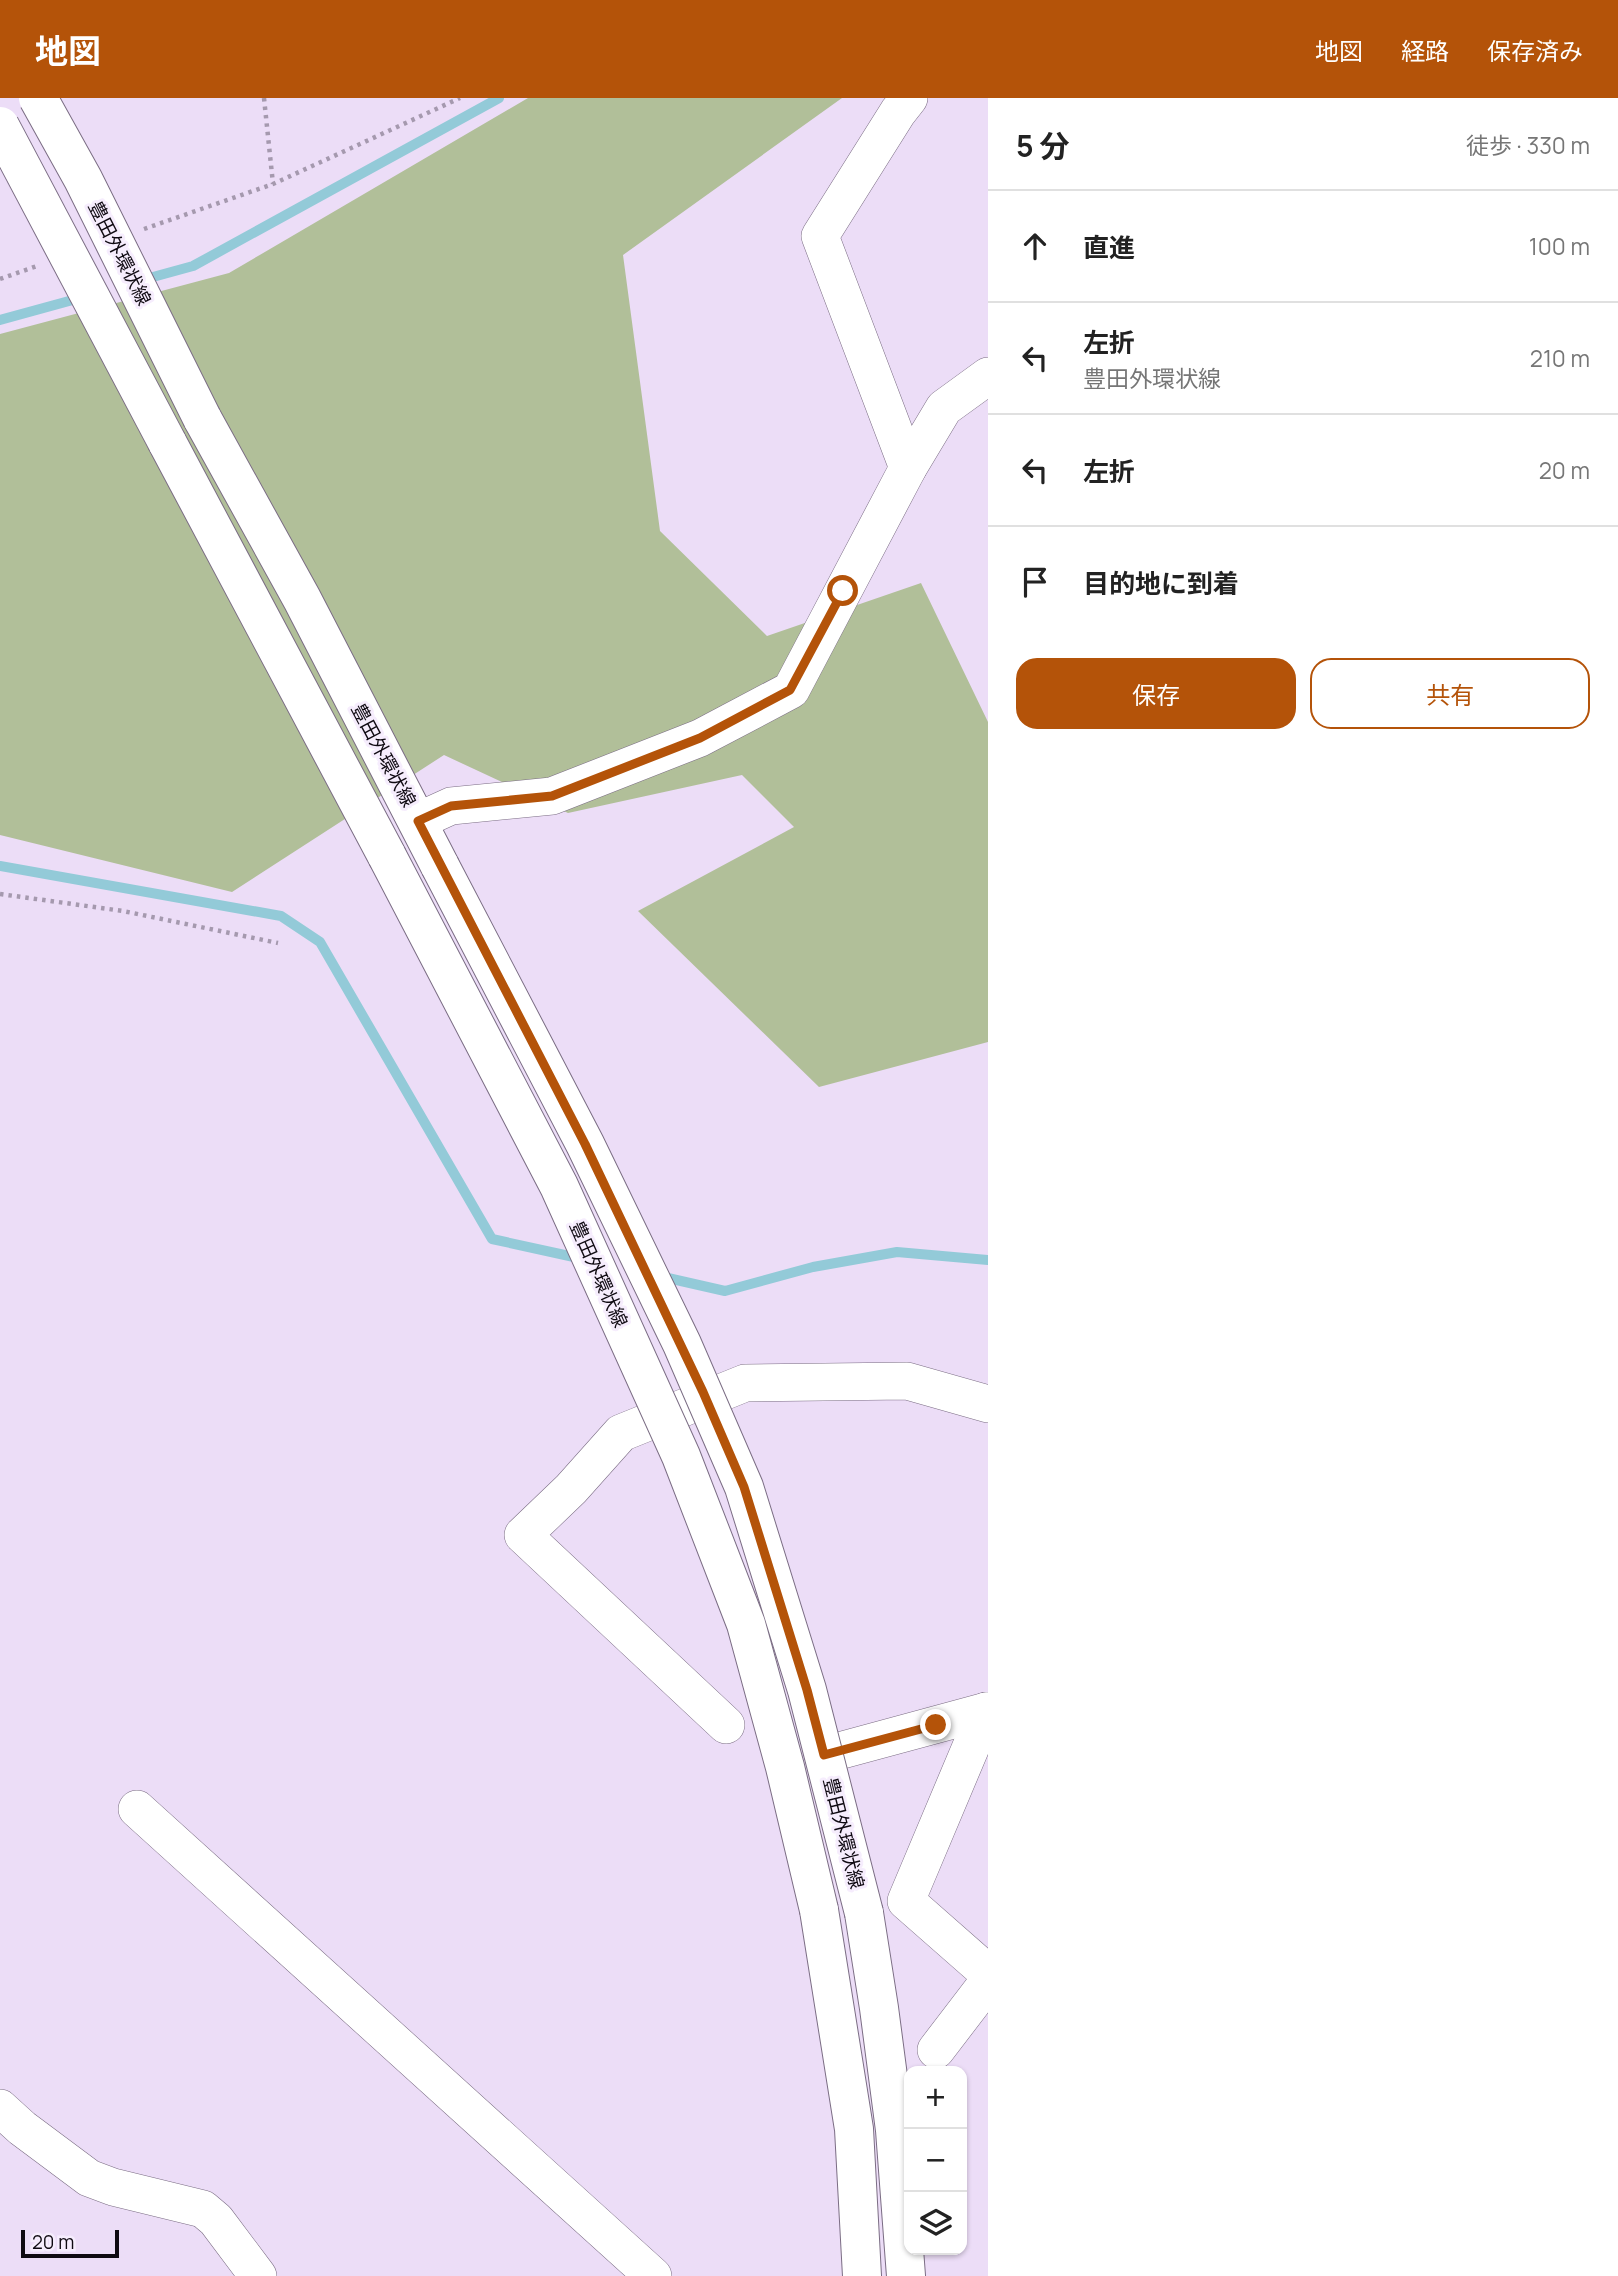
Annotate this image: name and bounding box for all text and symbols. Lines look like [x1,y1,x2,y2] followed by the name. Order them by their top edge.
[35,28,101,73] text: 地図
[1315,34,1363,67] text: 地図
[1401,34,1449,67] text: 経路
[1487,34,1583,67] text: 保存済み
[1016,125,1070,166] text: 5 分
[1466,129,1590,161] text: 徒歩 · 330 m
[83,196,157,310] street label: 豊田外環状線
[1016,227,1054,265] icon: ahead
[1083,229,1135,265] text: 直進
[1529,230,1590,262] text: 100 m
[1083,324,1135,360] text: 左折
[1016,339,1054,377] icon: left
[1530,342,1590,374] text: 210 m
[1083,362,1221,394] text: 豊田外環状線
[1016,451,1054,489] icon: left
[1083,453,1135,489] text: 左折
[1539,454,1590,486] text: 20 m
[1016,563,1054,601] icon: arrive
[1083,565,1239,601] text: 目的地に到着
[827,575,858,606] route start
[1016,658,1296,729] button: 保存
[1310,658,1590,729] button: 共有
[346,699,422,811] street label: 豊田外環状線
[564,1217,634,1331] street label: 豊田外環状線
[920,1709,951,1740] route end
[818,1775,870,1891] street label: 豊田外環状線
[904,2066,967,2255] map controls
[904,2066,967,2129] button: +
[904,2129,967,2192] button: −
[904,2192,967,2255] button: layers
[21,2227,119,2259] scale bar
[32,2229,74,2255] text: 20 m

